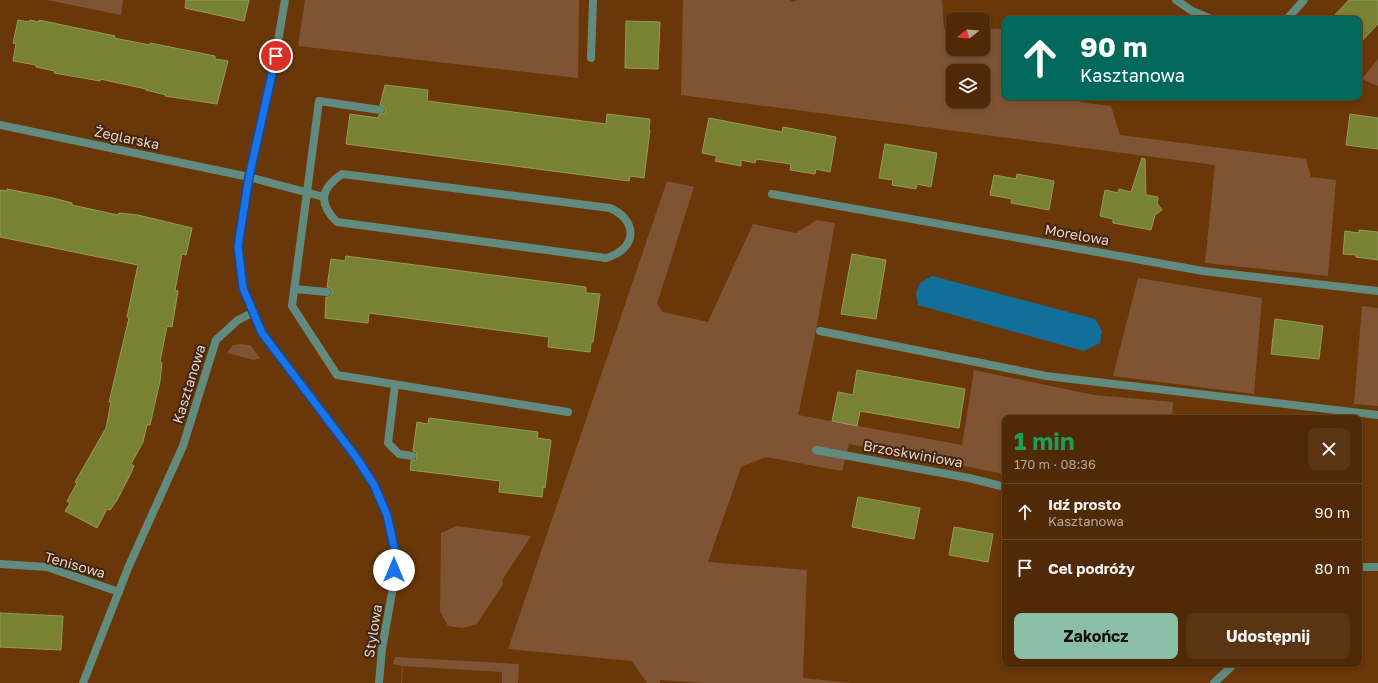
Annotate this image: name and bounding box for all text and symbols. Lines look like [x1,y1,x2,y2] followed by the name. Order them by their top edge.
[946,12,990,56] north arrow
[946,12,990,108] map controls
[1080,30,1147,63] text: 90 m
[1014,32,1066,84] icon: ahead
[259,39,293,73] pin
[265,45,287,67] icon: arrive
[946,64,990,108] button: layers
[1080,64,1185,86] text: Kasztanowa
[93,122,161,153] street label: Żeglarska
[1043,220,1111,249] street label: Morelowa
[168,342,209,425] street label: Kasztanowa
[1014,426,1074,455] text: 1 min
[1308,428,1350,470] button: close
[862,436,964,471] street label: Brzoskwiniowa
[1014,456,1096,472] text: 170 m · 08:36
[1048,495,1121,513] text: Idź prosto
[1014,501,1036,523] icon: ahead
[1315,503,1350,521] text: 90 m
[1048,513,1124,529] text: Kasztanowa
[43,548,108,581] street label: Tenisowa
[373,549,415,591] position arrow
[1014,557,1036,579] icon: arrive
[1048,559,1135,577] text: Cel podróży
[1315,559,1350,577] text: 80 m
[360,603,385,659] street label: Stylowa
[1014,613,1178,659] button: Zakończ
[1186,613,1350,659] button: Udostępnij

